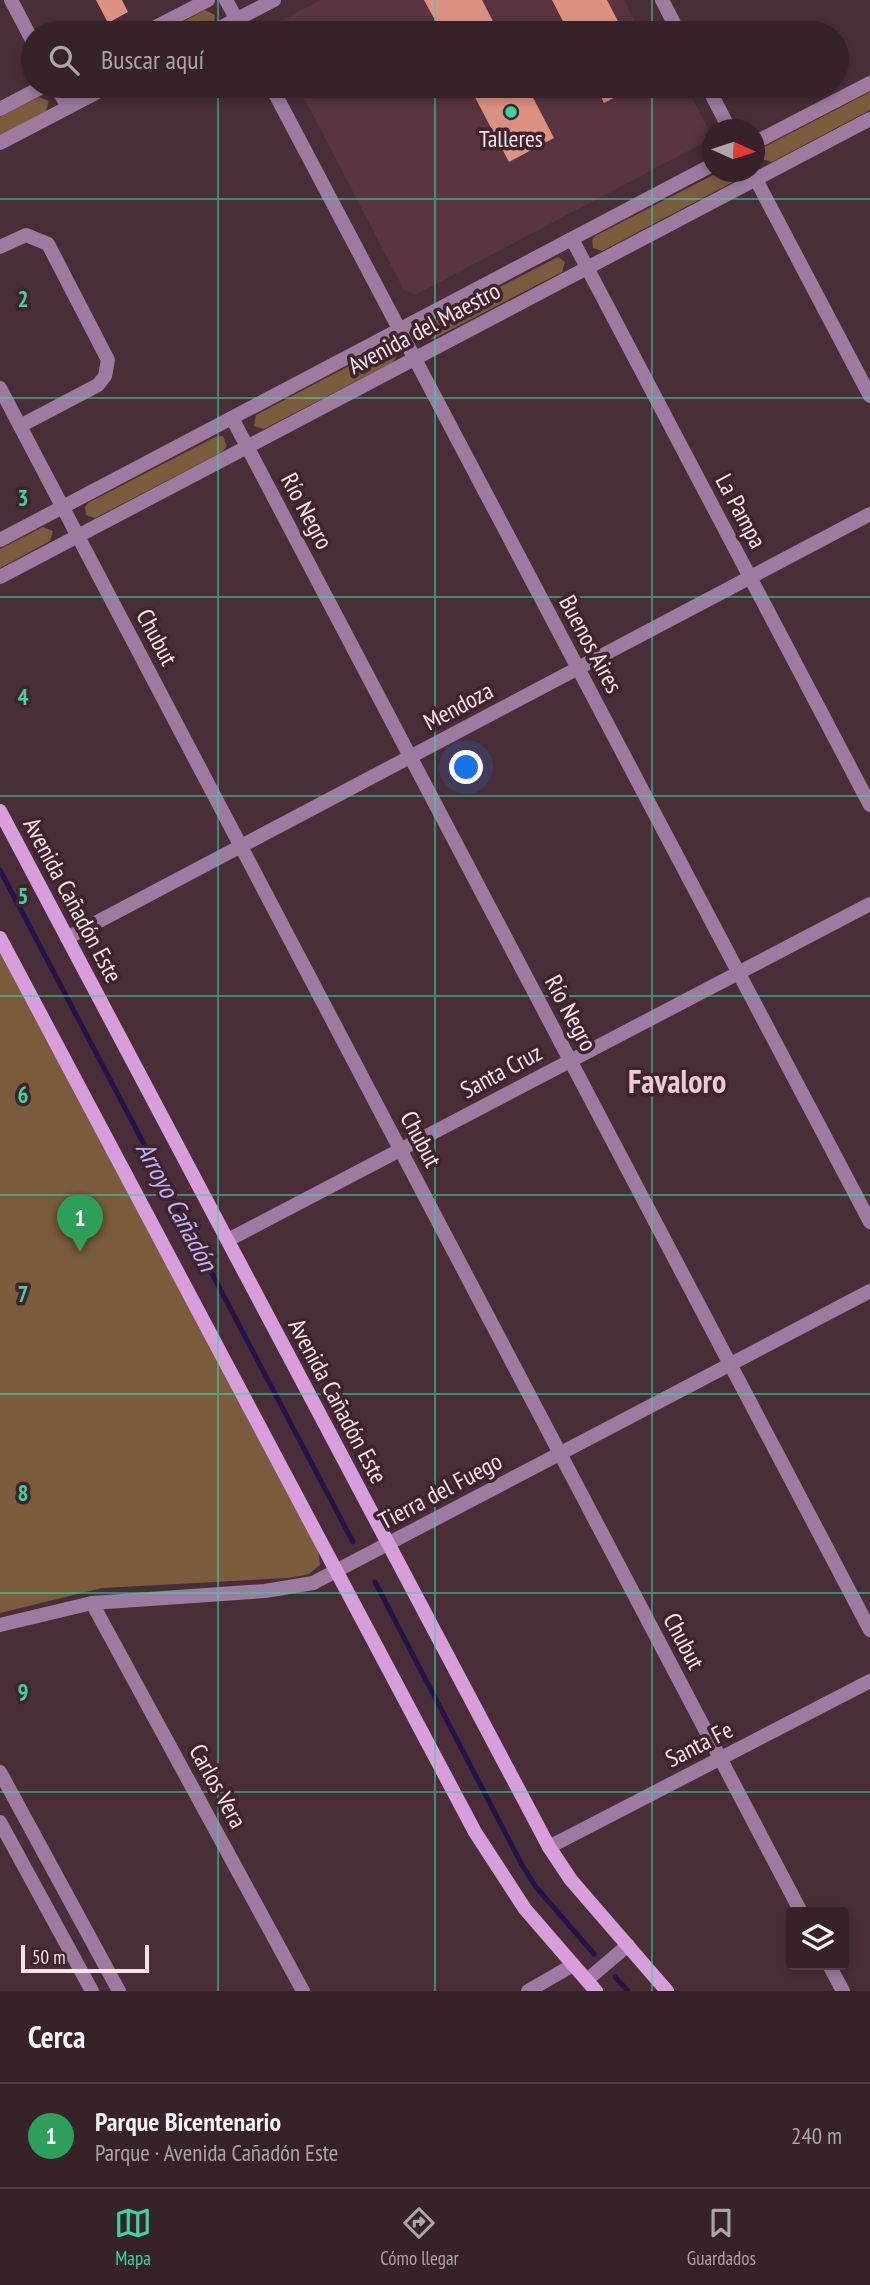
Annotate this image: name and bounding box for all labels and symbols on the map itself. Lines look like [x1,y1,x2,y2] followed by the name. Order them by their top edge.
[503,104,519,120] marker: Talleres
[702,119,765,182] north arrow
[479,123,543,154] place label: Talleres
[343,275,505,381] street label: Avenida del Maestro
[18,284,29,313] text: 2
[274,467,340,555] street label: Río Negro
[709,469,773,553] street label: La Pampa
[18,483,29,512] text: 3
[552,590,630,698] street label: Buenos Aires
[129,603,185,671] street label: Chubut
[418,675,498,737] street label: Mendoza
[18,682,29,711] text: 4
[449,750,483,784] your location
[17,812,129,988] street label: Avenida Cañadón Este
[18,881,29,910] text: 5
[538,969,604,1057] street label: Río Negro
[455,1037,547,1105] street label: Santa Cruz
[628,1060,726,1102] district label: Favaloro
[18,1080,29,1109] text: 6
[393,1105,449,1173] street label: Chubut
[129,1136,226,1278] water label: Arroyo Cañadón
[57,1194,103,1252] pin: 1
[18,1279,29,1308] text: 7
[282,1313,394,1489] street label: Avenida Cañadón Este
[373,1446,507,1536] street label: Tierra del Fuego
[18,1478,29,1507] text: 8
[656,1607,712,1675] street label: Chubut
[18,1677,29,1706] text: 9
[660,1714,738,1774] street label: Santa Fe
[182,1738,254,1834] street label: Carlos Vera
[21,1942,149,1974] scale bar

